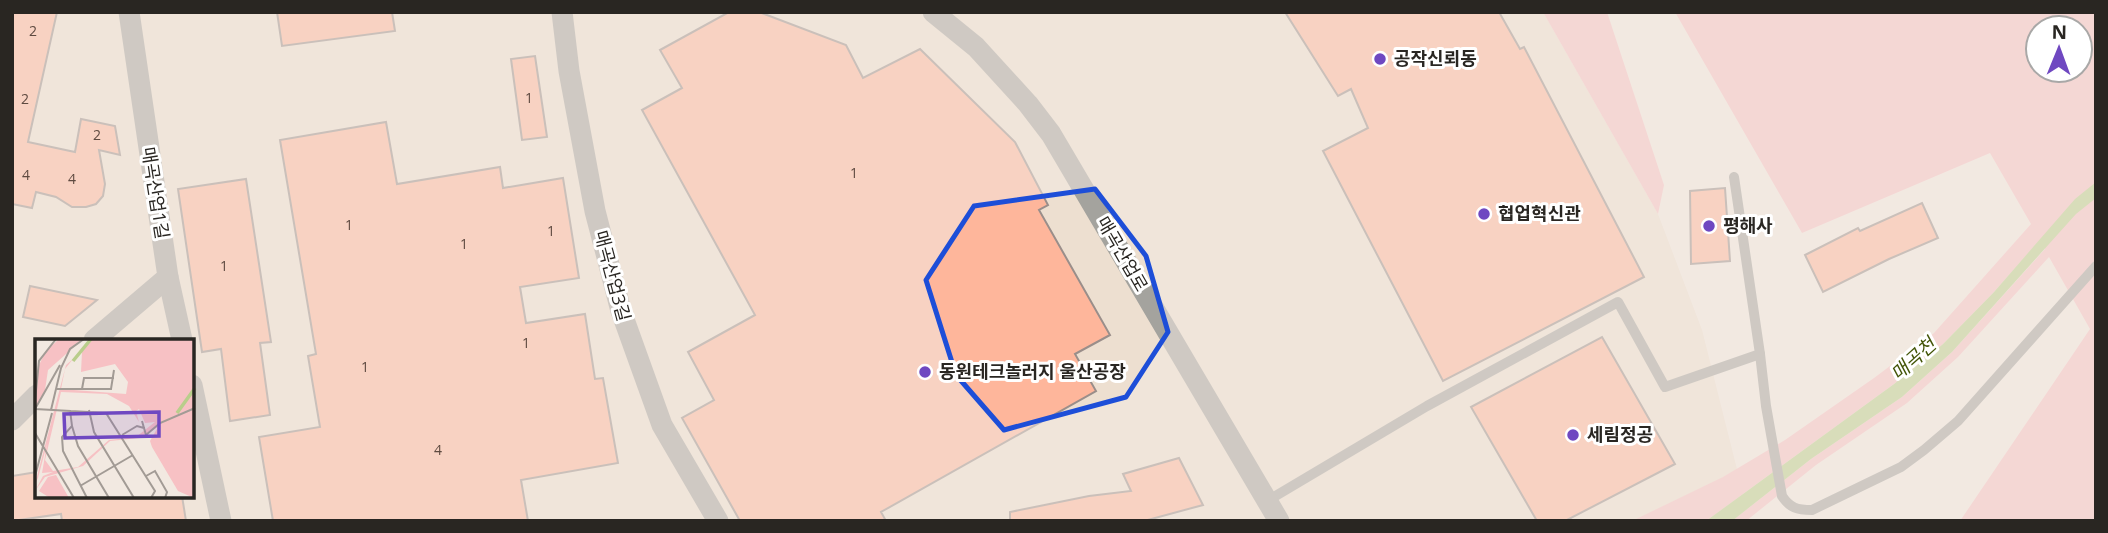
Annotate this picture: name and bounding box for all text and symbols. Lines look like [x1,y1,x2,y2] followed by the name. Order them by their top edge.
[2024,14,2094,84] north arrow
[2051,19,2067,45] text: N
[29,21,37,40] house number: 2
[1394,46,1477,70] place label: 공작신뢰동
[1372,51,1388,67] marker: 공작신뢰동
[525,88,533,107] house number: 1
[21,89,29,108] house number: 2
[93,125,101,144] house number: 2
[137,145,175,241] street label: 매곡산업1길
[850,163,858,182] house number: 1
[22,165,30,184] house number: 4
[68,169,76,188] house number: 4
[1498,201,1581,225] place label: 협업혁신관
[1476,206,1492,222] marker: 협업혁신관
[1092,212,1154,295] street label: 매곡산업로
[1723,213,1773,237] place label: 평해사
[345,215,353,234] house number: 1
[1701,218,1717,234] marker: 평해사
[547,221,555,240] house number: 1
[589,228,637,324] street label: 매곡산업3길
[460,234,468,253] house number: 1
[220,256,228,275] house number: 1
[1885,331,1942,386] water label: 매곡천
[522,333,530,352] house number: 1
[35,339,194,498] inset map
[361,357,369,376] house number: 1
[939,359,1126,383] place label: 동원테크놀러지 울산공장
[917,364,933,380] marker: 동원테크놀러지 울산공장
[1587,422,1653,446] place label: 세림정공
[1565,427,1581,443] marker: 세림정공
[434,440,442,459] house number: 4

